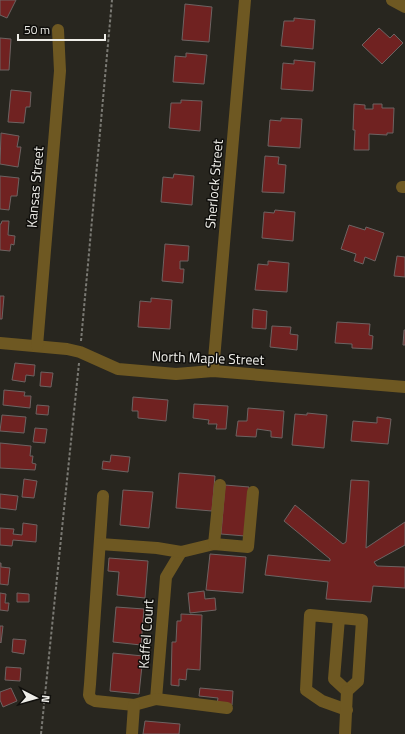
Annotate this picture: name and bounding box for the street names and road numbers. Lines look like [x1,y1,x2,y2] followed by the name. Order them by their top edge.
[199,138,228,230] street label: Sherlock Street
[20,145,49,229] street label: Kansas Street
[151,345,265,370] street label: North Maple Street
[133,598,158,669] street label: Kaffel Court

